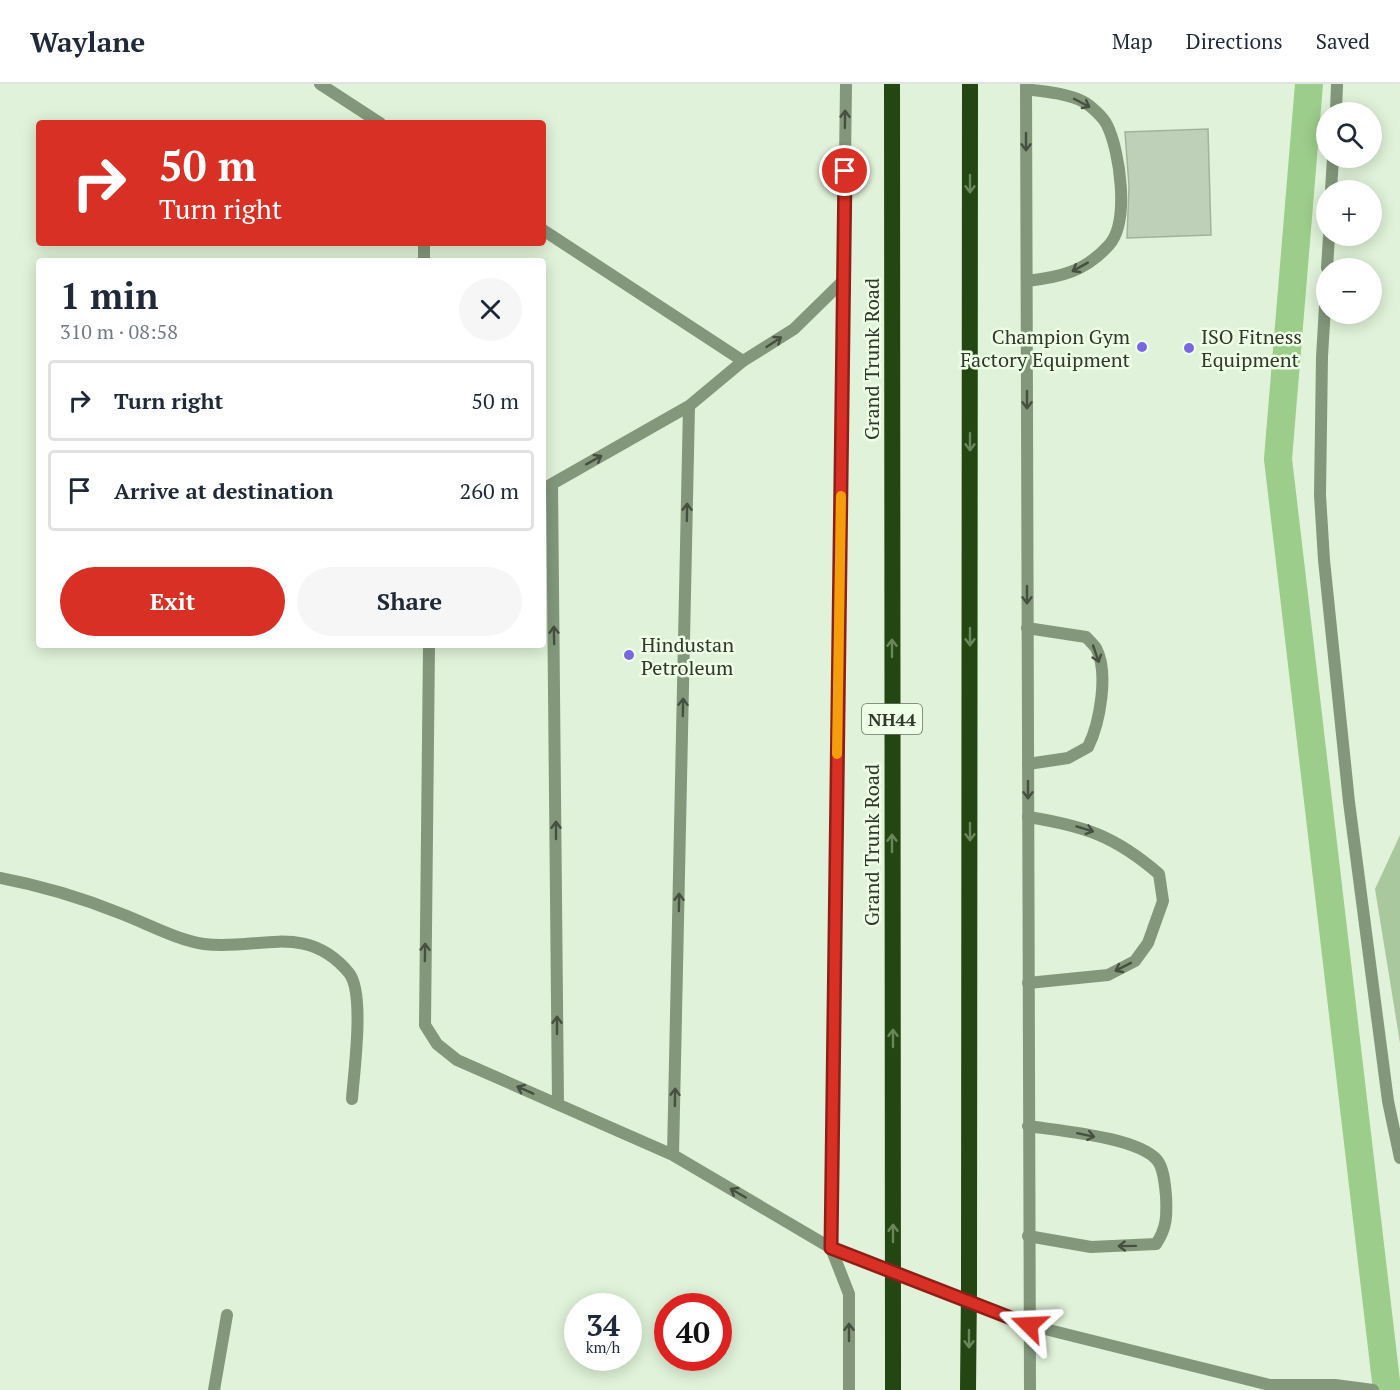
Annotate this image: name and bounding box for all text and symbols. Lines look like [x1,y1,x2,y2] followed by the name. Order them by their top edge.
[30,23,145,60] text: Waylane
[1112,27,1153,55] text: Map
[1186,27,1283,55] text: Directions
[1316,27,1370,55] text: Saved
[1073,98,1091,110] one-way arrow
[1316,102,1382,324] map controls
[1316,102,1382,168] button: search
[840,109,851,129] one-way arrow
[1020,132,1032,152] one-way arrow
[159,137,257,193] text: 50 m
[60,144,138,222] icon: right
[819,145,870,196] pin
[828,154,861,187] icon: arrive
[964,174,976,194] one-way arrow
[1316,180,1382,246] button: +
[159,191,282,227] text: Turn right
[1316,258,1382,324] button: −
[1072,261,1089,273] one-way arrow
[60,272,158,319] text: 1 min
[459,278,522,341] button: close
[858,278,885,440] street label: Grand Trunk Road
[60,318,178,345] text: 310 m · 08:58
[960,323,1131,373] place label: Champion Gym Factory Equipment
[1201,323,1302,373] place label: ISO Fitness Equipment
[765,335,782,347] one-way arrow
[1135,340,1149,354] marker: Champion Gym Factory Equipment
[1182,341,1196,355] marker: ISO Fitness Equipment
[63,384,96,417] icon: right
[114,386,223,415] text: Turn right
[471,386,519,415] text: 50 m
[1021,390,1033,410] one-way arrow
[964,432,976,452] one-way arrow
[585,454,602,466] one-way arrow
[63,474,96,507] icon: arrive
[114,476,333,505] text: Arrive at destination
[459,476,519,505] text: 260 m
[681,503,693,523] one-way arrow
[60,567,285,636] button: Exit
[297,567,522,636] button: Share
[1021,585,1033,605] one-way arrow
[548,625,560,645] one-way arrow
[964,627,976,647] one-way arrow
[641,631,734,681] place label: Hindustan Petroleum
[886,638,898,658] one-way arrow
[1091,644,1102,662] one-way arrow
[622,648,636,662] marker: Hindustan Petroleum
[677,698,688,718] one-way arrow
[862,704,922,734] road number: NH44
[858,764,885,926] street label: Grand Trunk Road
[1022,780,1034,800] one-way arrow
[550,820,562,840] one-way arrow
[964,822,976,842] one-way arrow
[1075,824,1094,835] one-way arrow
[886,833,898,853] one-way arrow
[673,893,684,913] one-way arrow
[420,943,431,963] one-way arrow
[1115,962,1133,973] one-way arrow
[551,1015,563,1035] one-way arrow
[887,1028,899,1048] one-way arrow
[516,1083,534,1094] one-way arrow
[669,1087,680,1107] one-way arrow
[1076,1130,1095,1141] one-way arrow
[730,1187,747,1199] one-way arrow
[887,1223,899,1243] one-way arrow
[1117,1240,1137,1252] one-way arrow
[654,1293,732,1371] speed limit sign: 40
[997,1293,1061,1357] position arrow
[586,1305,620,1345] text: 34
[843,1322,855,1342] one-way arrow
[963,1329,975,1349] one-way arrow
[586,1337,620,1357] text: km/h

